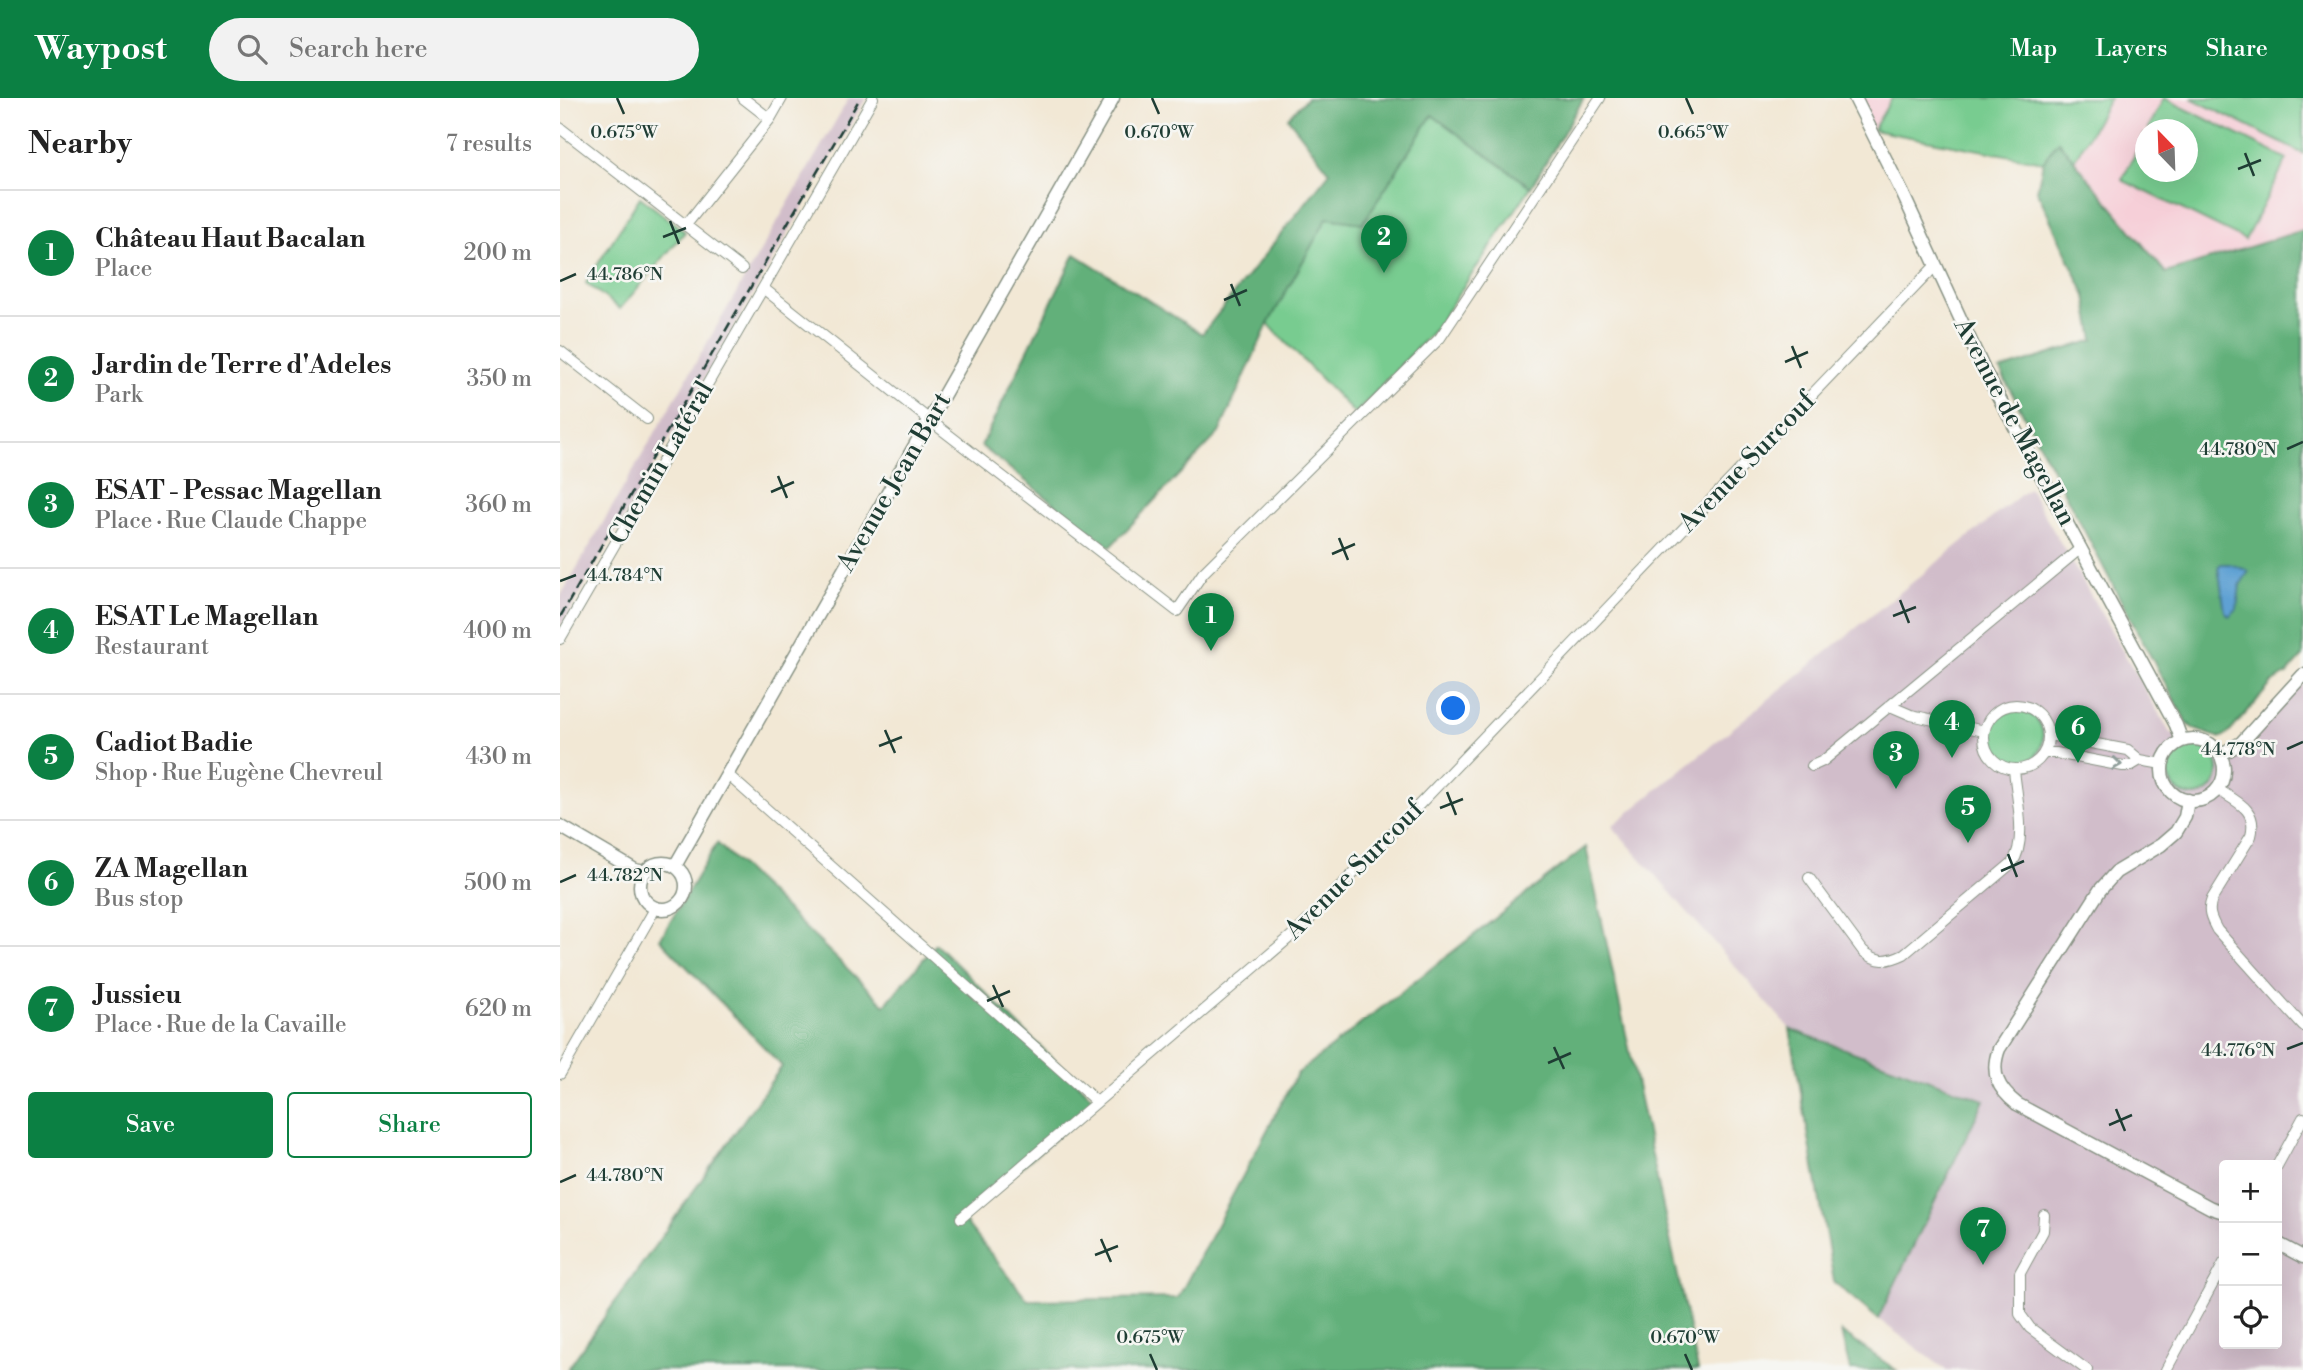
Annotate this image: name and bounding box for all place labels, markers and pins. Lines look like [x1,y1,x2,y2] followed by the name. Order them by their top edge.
[1361,215,1407,273] pin: 2
[1188,593,1234,651] pin: 1
[1929,700,1975,758] pin: 4
[2055,705,2101,763] pin: 6
[1873,731,1919,789] pin: 3
[1945,785,1991,843] pin: 5
[1960,1207,2006,1265] pin: 7

